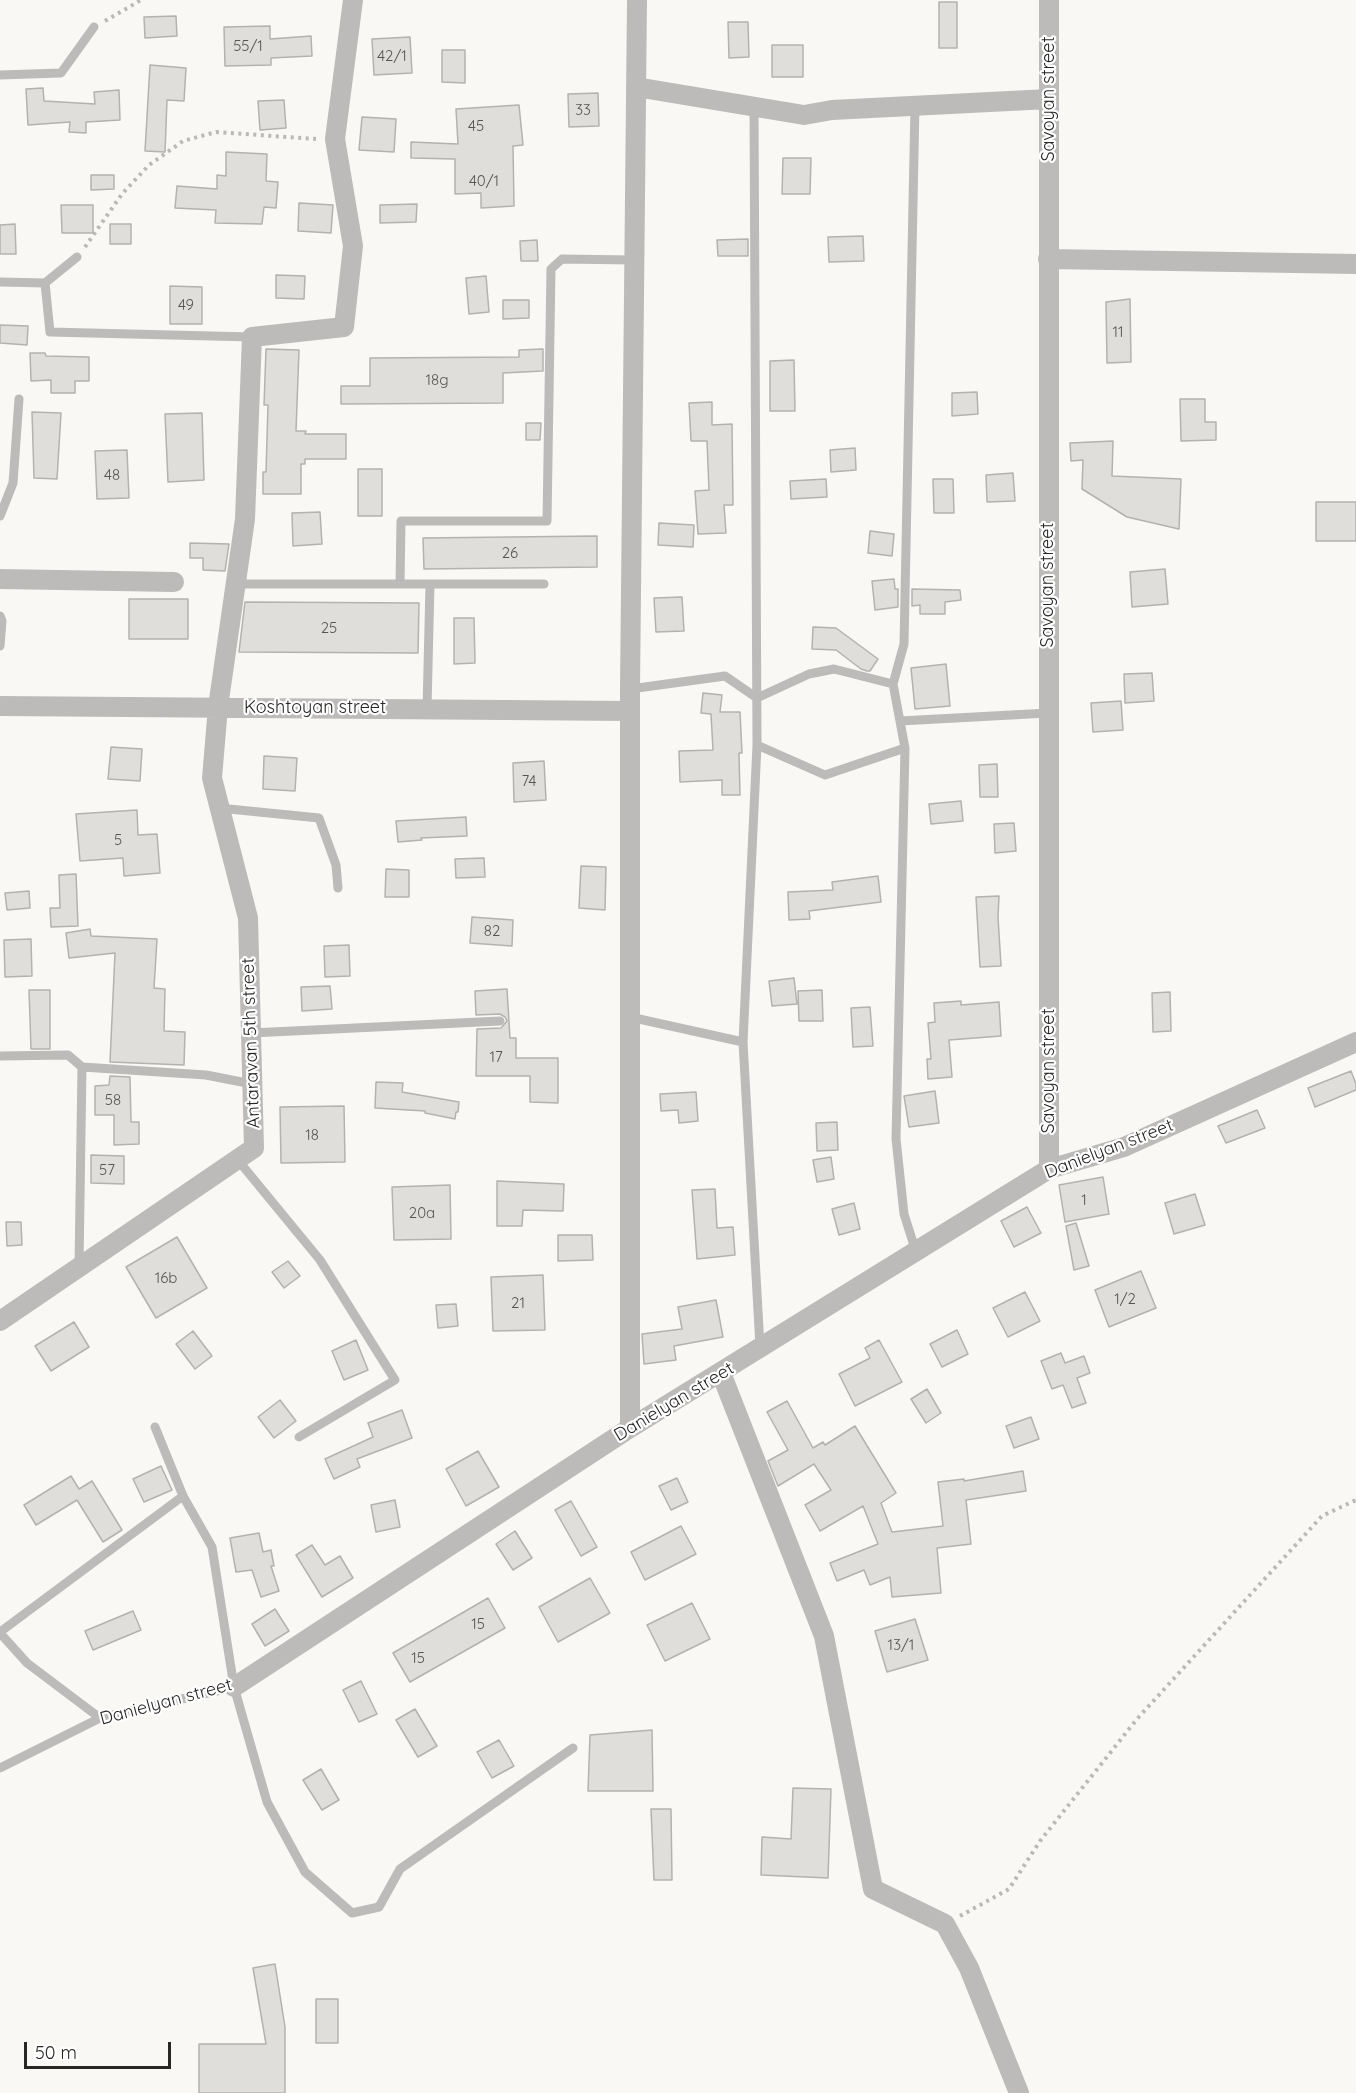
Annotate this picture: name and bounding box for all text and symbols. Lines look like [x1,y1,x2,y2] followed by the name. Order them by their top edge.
[1038,36,1060,162] street label: Savoyan street
[233,37,263,55] house number: 55/1
[377,47,407,65] house number: 42/1
[575,101,591,119] house number: 33
[468,117,484,135] house number: 45
[469,172,499,190] house number: 40/1
[178,296,194,314] house number: 49
[1112,323,1124,341] house number: 11
[425,371,449,389] house number: 18g
[104,466,120,484] house number: 48
[1037,522,1059,648] street label: Savoyan street
[502,544,518,562] house number: 26
[321,619,337,637] house number: 25
[244,697,386,719] street label: Koshtoyan street
[522,772,536,790] house number: 74
[114,831,122,849] house number: 5
[484,922,500,940] house number: 82
[237,957,265,1129] street label: Antaravan 5th street
[1038,1008,1060,1134] street label: Savoyan street
[489,1048,503,1066] house number: 17
[105,1091,121,1109] house number: 58
[1042,1115,1176,1183] street label: Danielyan street
[305,1126,319,1144] house number: 18
[99,1161,115,1179] house number: 57
[1081,1191,1087,1209] house number: 1
[409,1204,435,1222] house number: 20a
[155,1269,177,1287] house number: 16b
[1114,1290,1136,1308] house number: 1/2
[511,1294,525,1312] house number: 21
[610,1358,738,1446] street label: Danielyan street
[471,1615,485,1633] house number: 15
[888,1636,914,1654] house number: 13/1
[411,1649,425,1667] house number: 15
[97,1674,235,1730] street label: Danielyan street
[27,2030,174,2068] scale bar
[35,2041,77,2064] text: 50 m

